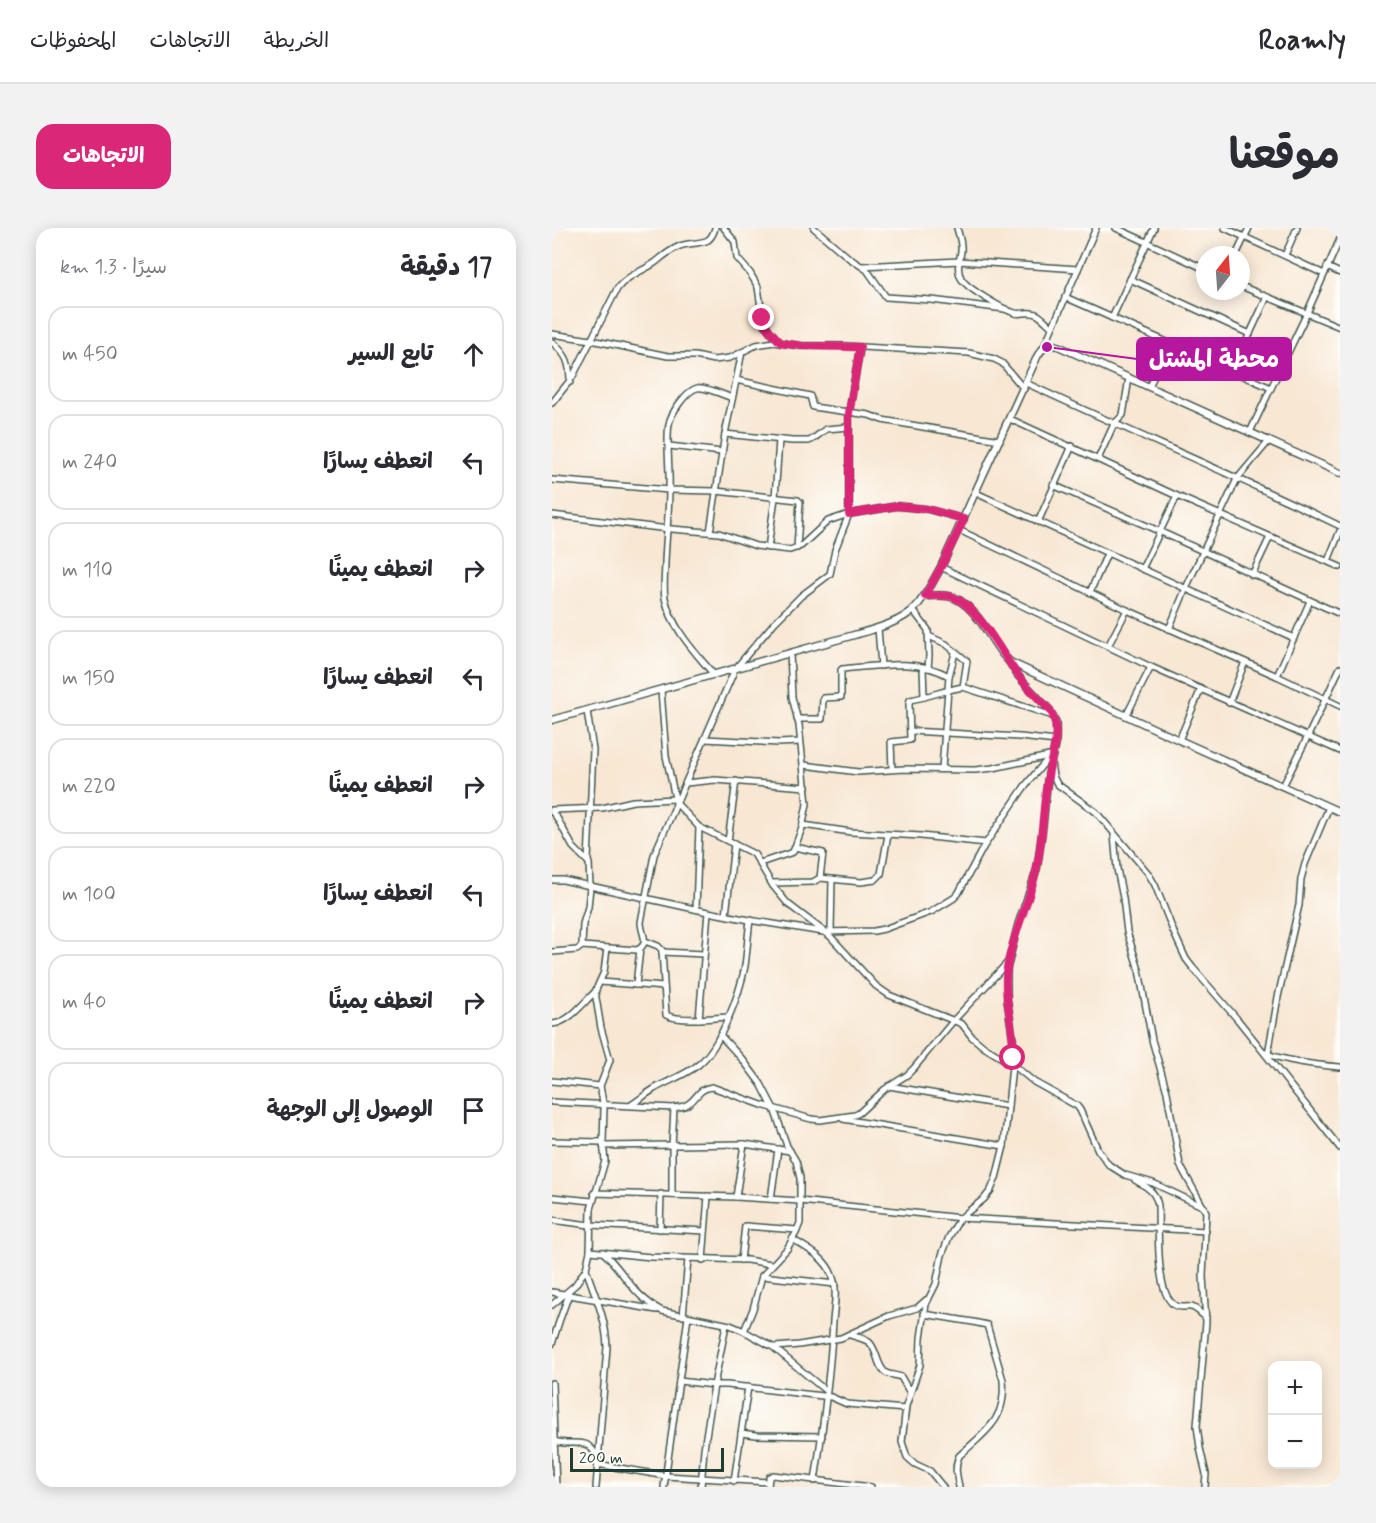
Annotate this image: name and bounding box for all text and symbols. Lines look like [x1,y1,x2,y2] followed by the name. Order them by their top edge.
[1258,23,1346,60] text: Roamly
[30,27,116,55] text: المحفوظات
[149,27,231,55] text: الاتجاهات
[264,27,329,55] text: الخريطة
[36,124,171,189] button: الاتجاهات
[1229,129,1340,184] text: موقعنا
[1196,246,1250,300] north arrow
[400,251,492,285] text: 17 دقيقة
[60,254,167,281] text: سيرًا · 1.3 km
[748,304,774,330] route end
[457,338,490,371] icon: ahead
[1137,338,1291,380] callout: محطة المشتل
[349,340,433,368] text: تابع السير
[62,341,118,368] text: 450 m
[1149,345,1279,376] text: محطة المشتل
[457,446,490,479] icon: left
[323,448,433,476] text: انعطف يسارًا
[62,449,117,476] text: 240 m
[457,554,490,587] icon: right
[329,556,433,584] text: انعطف يمينًا
[62,557,113,584] text: 110 m
[457,662,490,695] icon: left
[323,664,433,692] text: انعطف يسارًا
[62,665,115,692] text: 150 m
[457,770,490,803] icon: right
[329,772,433,800] text: انعطف يمينًا
[62,773,116,800] text: 220 m
[457,878,490,911] icon: left
[323,880,433,908] text: انعطف يسارًا
[62,881,116,908] text: 100 m
[457,986,490,1019] icon: right
[329,988,433,1016] text: انعطف يمينًا
[62,989,106,1016] text: 40 m
[999,1044,1025,1070] route start
[457,1094,490,1127] icon: arrive
[266,1096,433,1124] text: الوصول إلى الوجهة
[1268,1361,1322,1469] map controls
[1268,1361,1322,1415] button: +
[1268,1415,1322,1469] button: −
[570,1445,724,1472] scale bar
[579,1448,623,1469] text: 200 m

